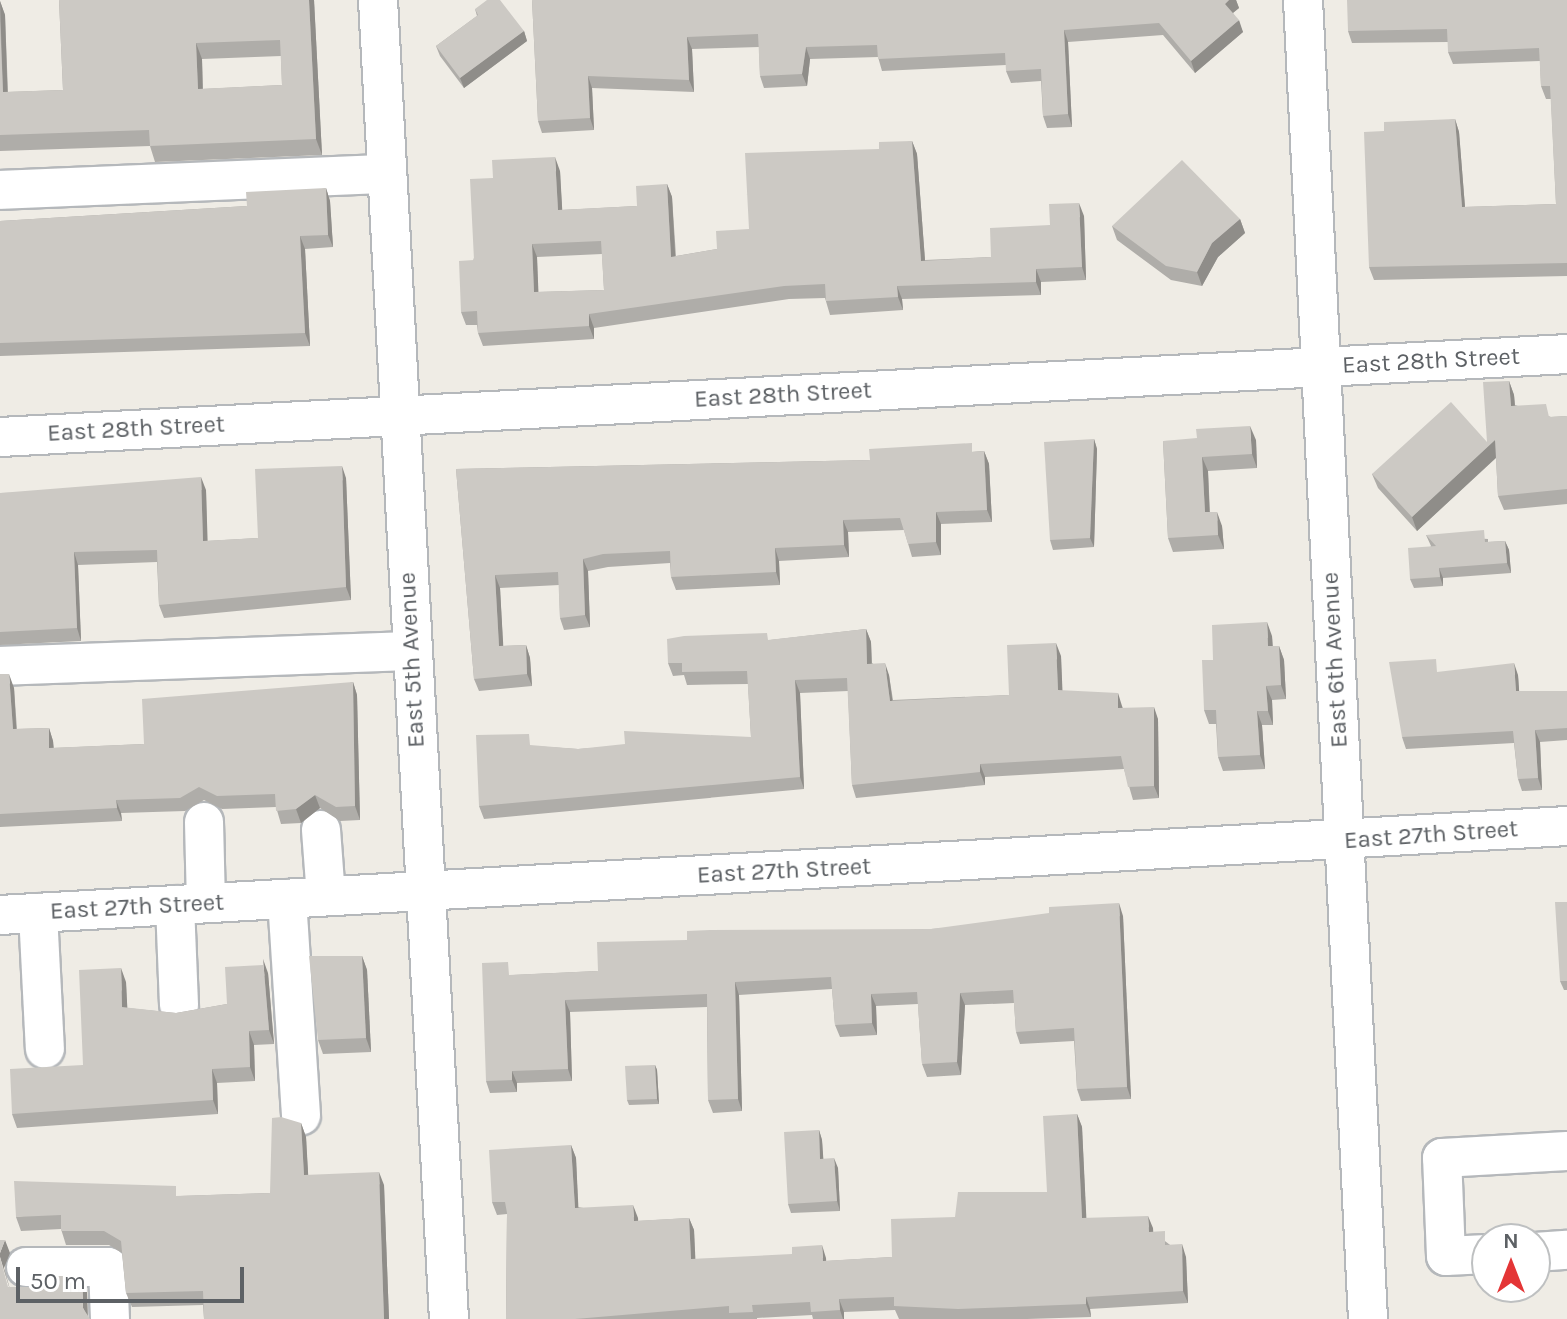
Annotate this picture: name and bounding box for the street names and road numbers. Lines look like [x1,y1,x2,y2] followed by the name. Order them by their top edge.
[1341,342,1521,380] street label: East 28th Street
[693,376,873,414] street label: East 28th Street
[46,410,226,448] street label: East 28th Street
[393,571,431,749] street label: East 5th Avenue
[1316,571,1354,749] street label: East 6th Avenue
[1343,815,1519,855] street label: East 27th Street
[696,852,872,890] street label: East 27th Street
[49,888,225,926] street label: East 27th Street

